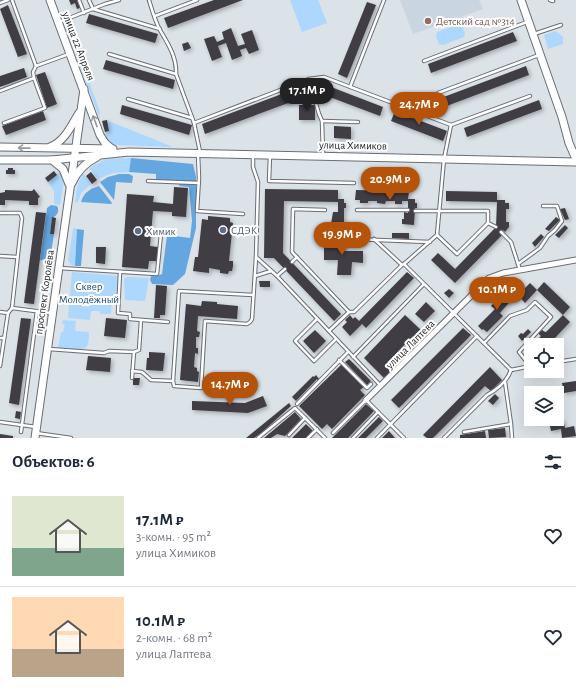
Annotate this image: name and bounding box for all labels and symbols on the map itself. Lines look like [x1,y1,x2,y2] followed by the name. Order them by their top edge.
[60,9,97,82] street label: улица 22 Апреля
[423,16,433,26] marker: Детский сад №314
[436,16,515,27] place label: Детский сад №314
[270,78,344,112] pin: 17.1M ₽
[382,92,456,126] pin: 24.7M ₽
[90,115,98,127] one-way arrow
[318,139,387,152] street label: улица Химиков
[18,144,31,151] one-way arrow
[353,167,427,201] pin: 20.9M ₽
[305,222,379,256] pin: 19.9M ₽
[218,225,228,235] marker: СДЭК
[231,225,258,236] place label: СДЭК
[133,226,143,236] marker: Химик
[146,226,176,237] place label: Химик
[33,249,56,335] street label: проспект Королёва
[460,277,534,311] pin: 10.1M ₽
[59,281,119,305] park label: Сквер Молодёжный
[383,318,437,372] street label: улица Лаптева
[193,372,267,406] pin: 14.7M ₽

